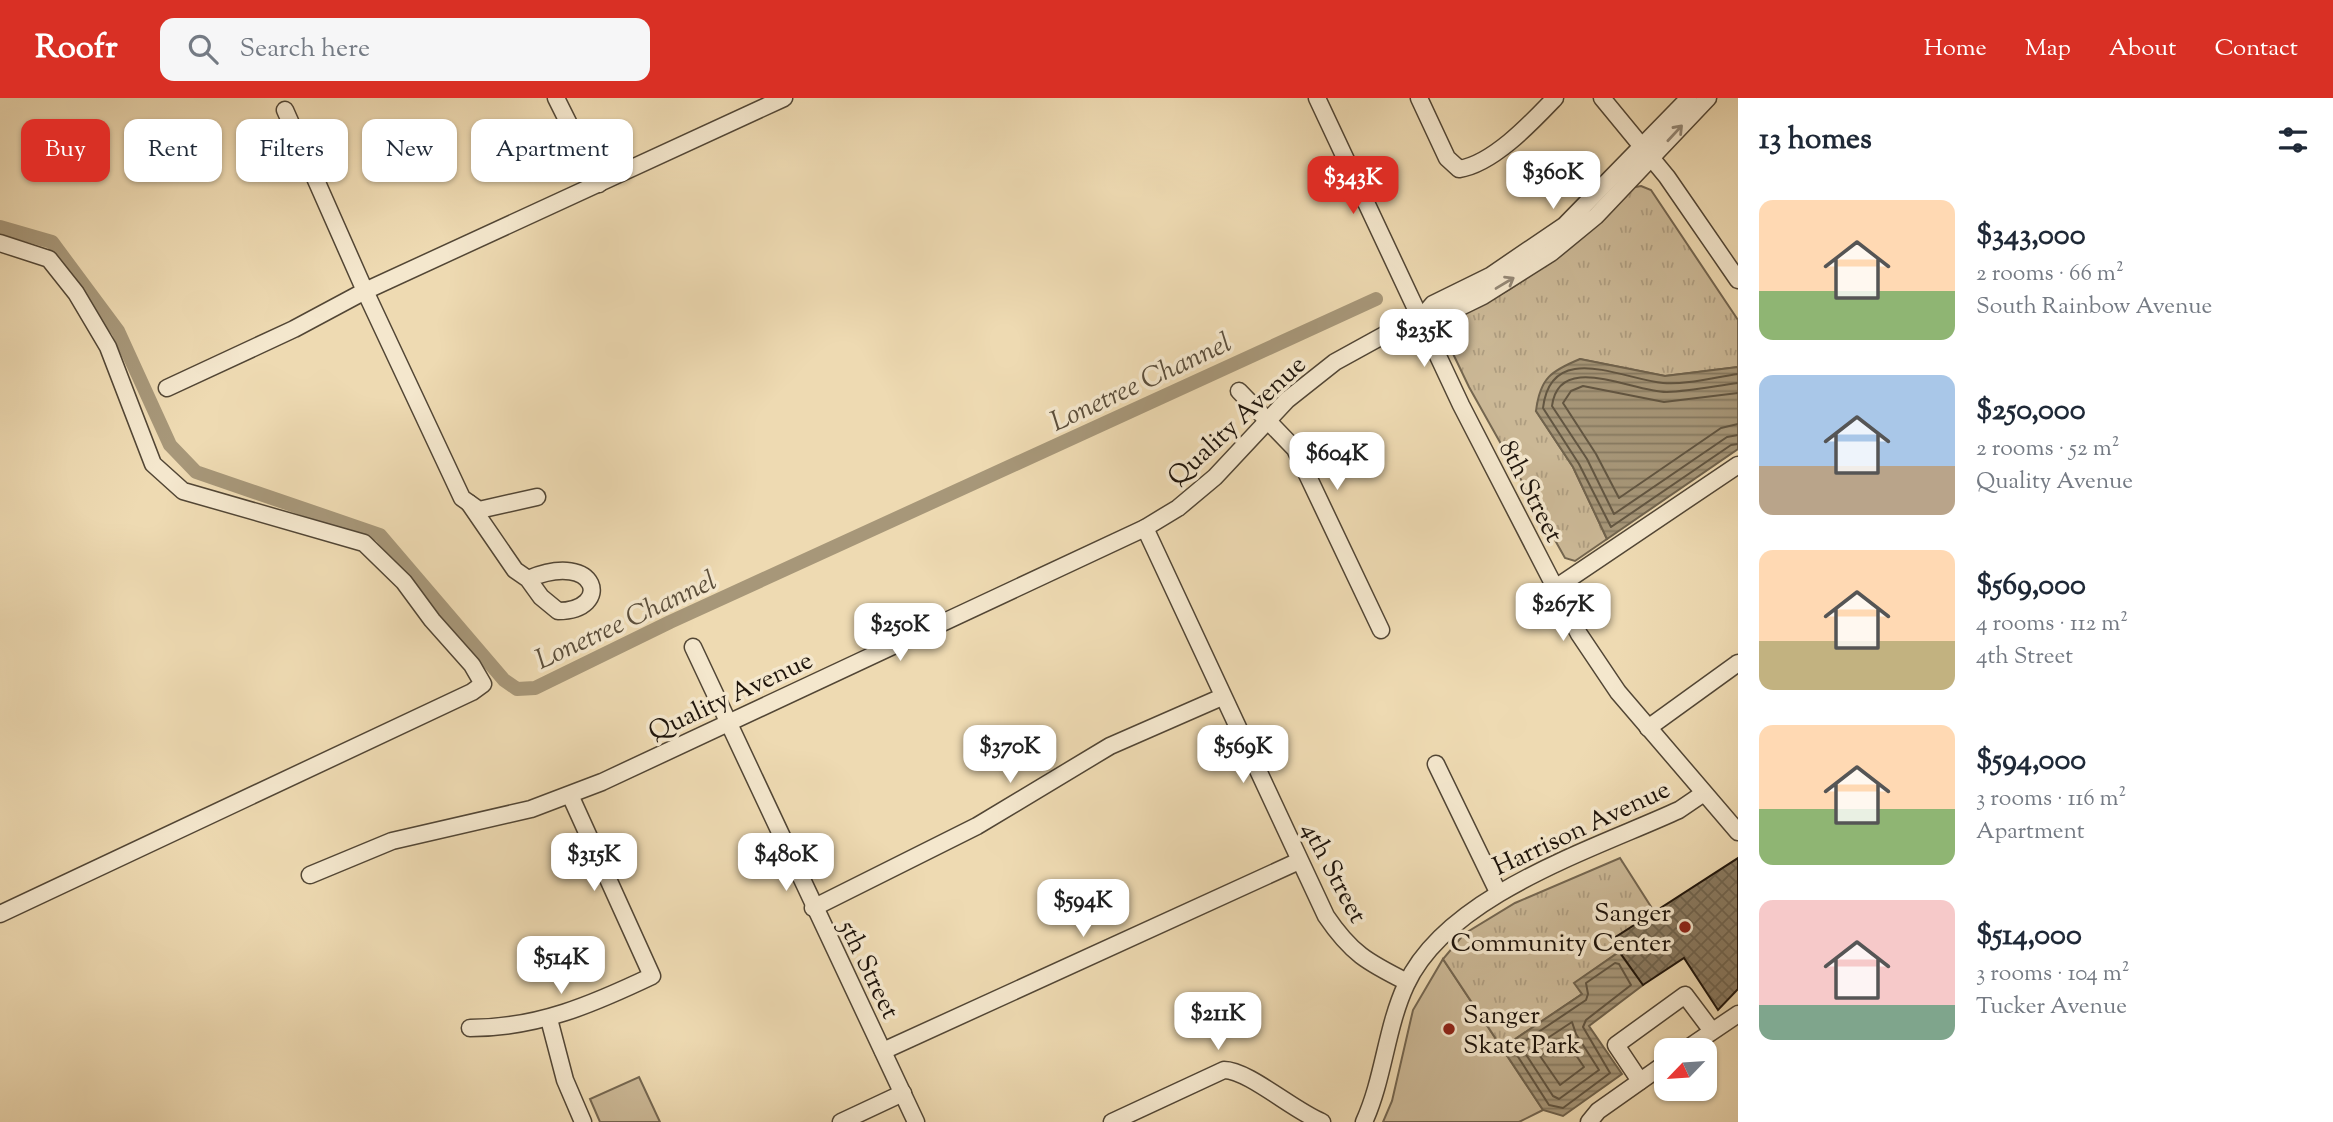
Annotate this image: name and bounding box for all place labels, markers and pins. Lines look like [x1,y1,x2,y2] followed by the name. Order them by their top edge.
[1504,152,1602,211] pin: $360K
[1304,156,1402,216] pin: $343K
[1375,310,1473,369] pin: $235K
[1288,432,1386,492] pin: $604K
[1514,584,1612,643] pin: $267K
[851,603,949,663] pin: $250K
[961,726,1059,785] pin: $370K
[1194,726,1292,785] pin: $569K
[545,834,643,893] pin: $315K
[737,834,835,893] pin: $480K
[1034,880,1132,939] pin: $594K
[1451,896,1671,963] place label: Sanger Community Center
[1677,919,1693,935] marker: Sanger Community Center
[512,936,610,996] pin: $514K
[1169,992,1267,1052] pin: $211K
[1463,998,1581,1065] place label: Sanger Skate Park
[1441,1021,1457,1037] marker: Sanger Skate Park

